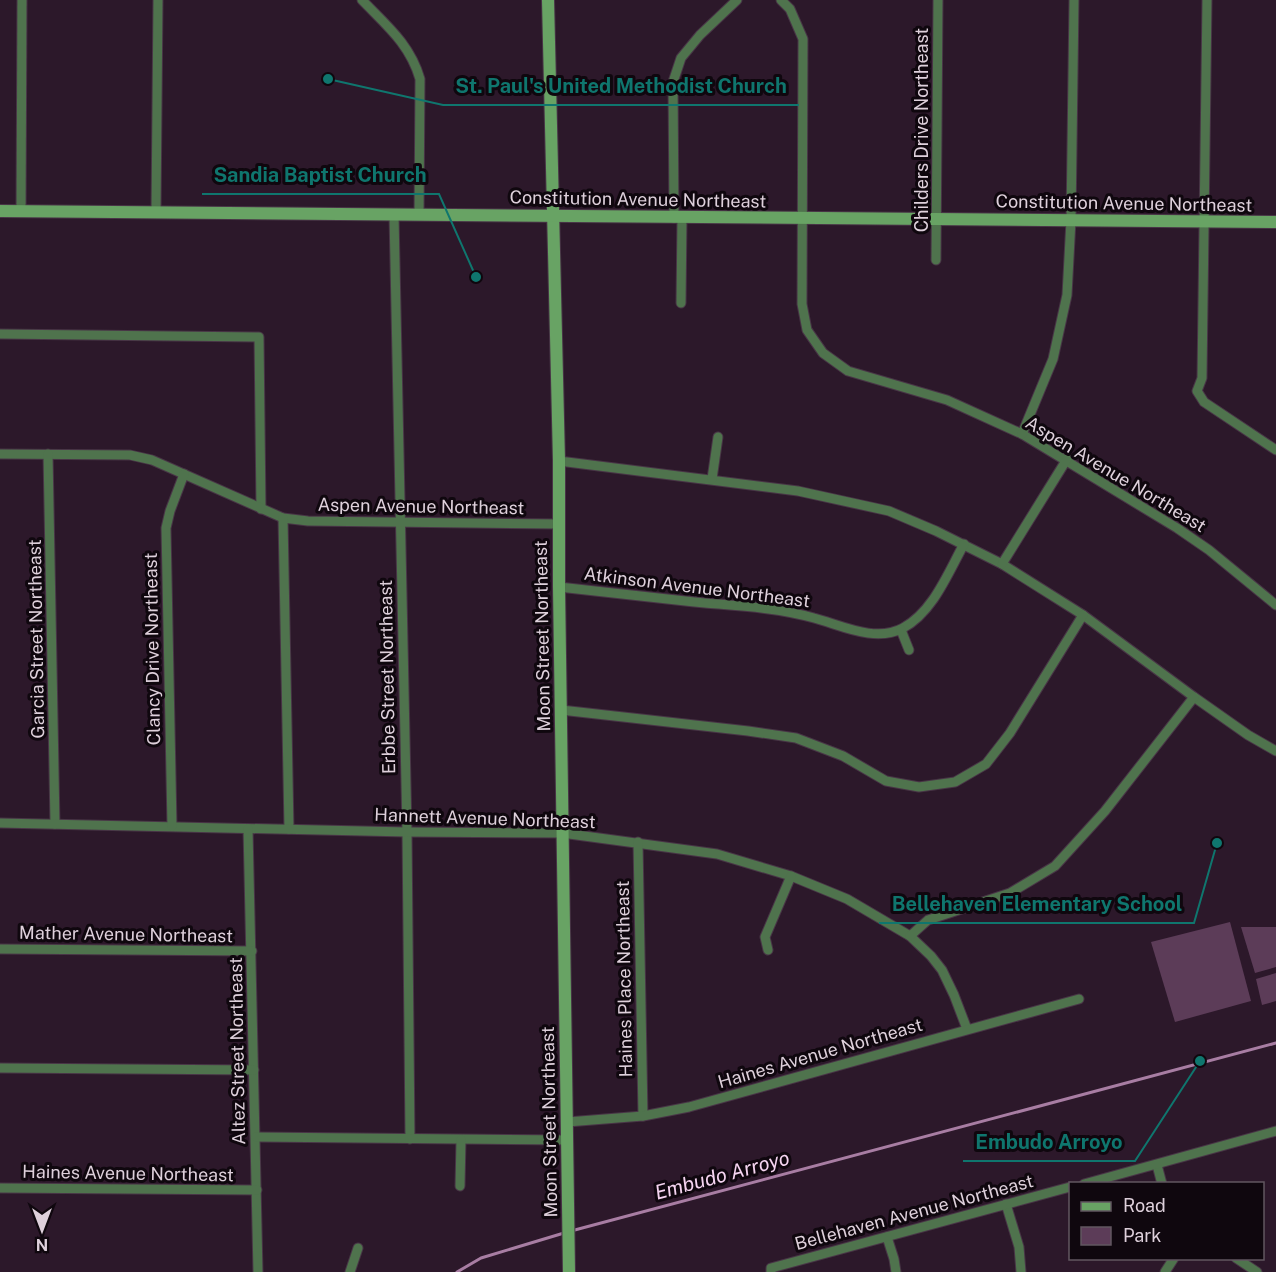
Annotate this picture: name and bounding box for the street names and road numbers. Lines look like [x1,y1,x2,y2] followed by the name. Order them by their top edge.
[911,28,932,232] street label: Childers Drive Northeast
[510,186,766,212] street label: Constitution Avenue Northeast
[996,190,1252,216] street label: Constitution Avenue Northeast
[1022,412,1210,536] street label: Aspen Avenue Northeast
[317,494,525,518] street label: Aspen Avenue Northeast
[24,539,48,739] street label: Garcia Street Northeast
[530,540,554,732] street label: Moon Street Northeast
[140,553,164,745] street label: Clancy Drive Northeast
[583,563,811,611] street label: Atkinson Avenue Northeast
[375,580,399,774] street label: Erbbe Street Northeast
[374,804,596,832] street label: Hannett Avenue Northeast
[612,880,636,1078] street label: Haines Place Northeast
[19,922,233,946] street label: Mather Avenue Northeast
[225,957,249,1145] street label: Altez Street Northeast
[715,1014,925,1092] street label: Haines Avenue Northeast
[537,1026,561,1218] street label: Moon Street Northeast
[22,1161,234,1185] street label: Haines Avenue Northeast
[792,1170,1036,1254] street label: Bellehaven Avenue Northeast

